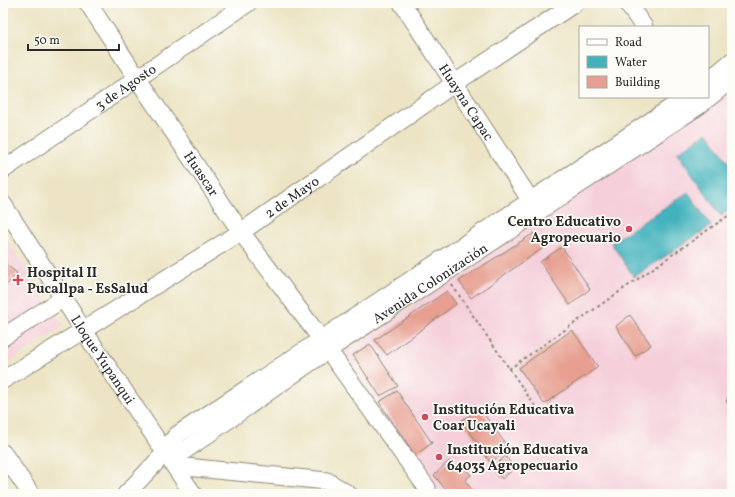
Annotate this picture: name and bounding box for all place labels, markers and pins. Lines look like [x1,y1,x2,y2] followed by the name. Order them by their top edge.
[507,213,621,248] place label: Centro Educativo Agropecuario
[624,224,634,234] marker: Centro Educativo Agropecuario
[27,264,148,299] place label: Hospital II Pucallpa - EsSalud
[12,274,24,286] marker: Hospital II Pucallpa - EsSalud
[433,401,575,436] place label: Institución Educativa Coar Ucayali
[420,412,430,422] marker: Institución Educativa Coar Ucayali
[447,441,589,476] place label: Institución Educativa 64035 Agropecuario
[434,452,444,462] marker: Institución Educativa 64035 Agropecuario

